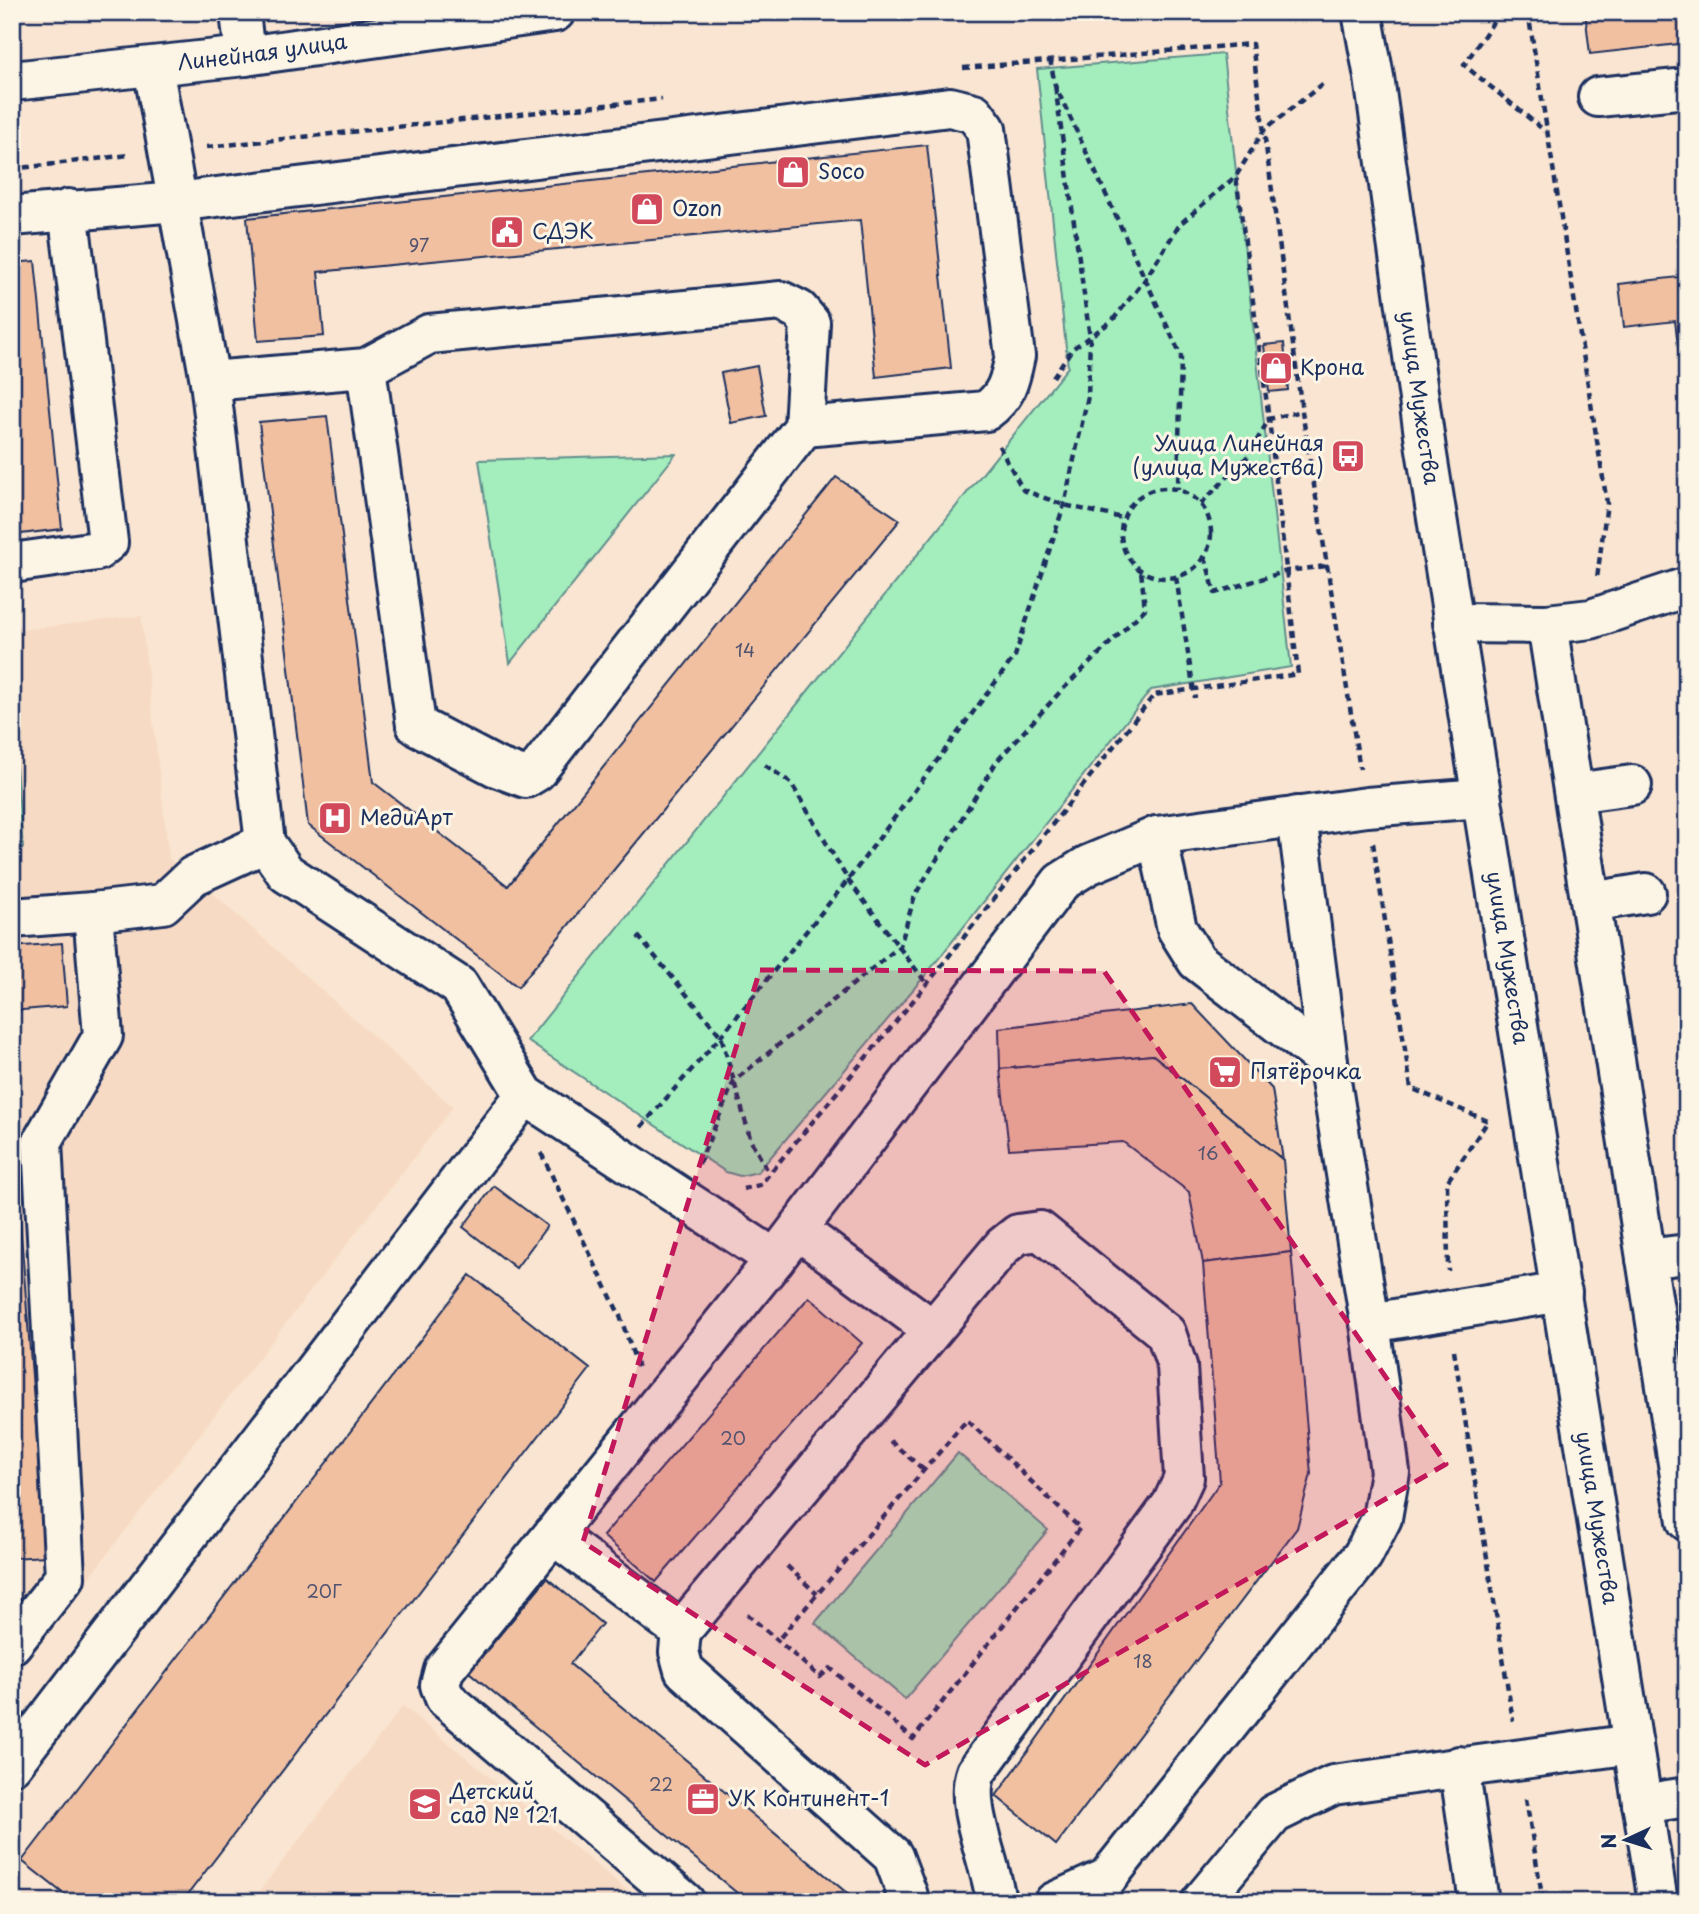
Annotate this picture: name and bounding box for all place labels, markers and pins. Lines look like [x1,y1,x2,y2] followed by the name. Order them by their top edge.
[774,153,812,191] shop icon: Soco
[818,154,865,186] place label: Soco
[628,190,666,228] shop icon: Ozon
[672,191,722,223] place label: Ozon
[488,213,526,251] public building icon: СДЭК
[532,214,594,246] place label: СДЭК
[1257,349,1295,387] shop icon: Крона
[1300,350,1364,382] place label: Крона
[1132,426,1324,482] place label: Улица Линейная (улица Мужества)
[1329,437,1367,475] bus stop icon: Улица Линейная (улица Мужества)
[316,799,354,837] hospital icon: МедиАрт
[360,800,454,832] place label: МедиАрт
[1206,1053,1244,1091] supermarket icon: Пятёрочка
[1250,1054,1362,1086] place label: Пятёрочка
[449,1774,558,1830] place label: Детский сад № 121
[684,1780,722,1818] office icon: УК Континент-1
[728,1781,889,1813] place label: УК Континент-1
[406,1785,444,1823] school or university icon: Детский сад № 121

